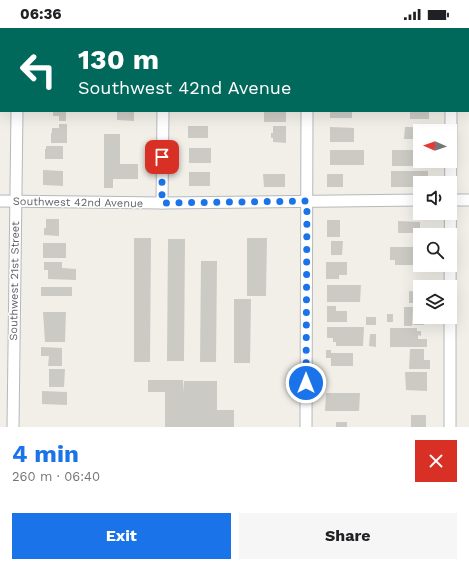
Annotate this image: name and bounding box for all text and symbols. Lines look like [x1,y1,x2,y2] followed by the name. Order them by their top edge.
[20,5,62,23] text: 06:36
[78,43,159,76] text: 130 m
[12,44,64,96] icon: left
[78,77,291,98] text: Southwest 42nd Avenue
[413,124,457,168] north arrow
[413,124,457,324] map controls
[145,140,179,174] pin
[151,146,173,168] icon: arrive
[413,176,457,220] button: sound
[13,195,143,210] street label: Southwest 42nd Avenue
[7,221,22,341] street label: Southwest 21st Street
[413,228,457,272] button: search
[413,280,457,324] button: layers
[285,362,327,404] position arrow
[12,440,79,468] text: 4 min
[415,440,457,482] button: close
[12,469,100,484] text: 260 m · 06:40
[12,513,231,559] button: Exit
[239,513,457,559] button: Share

